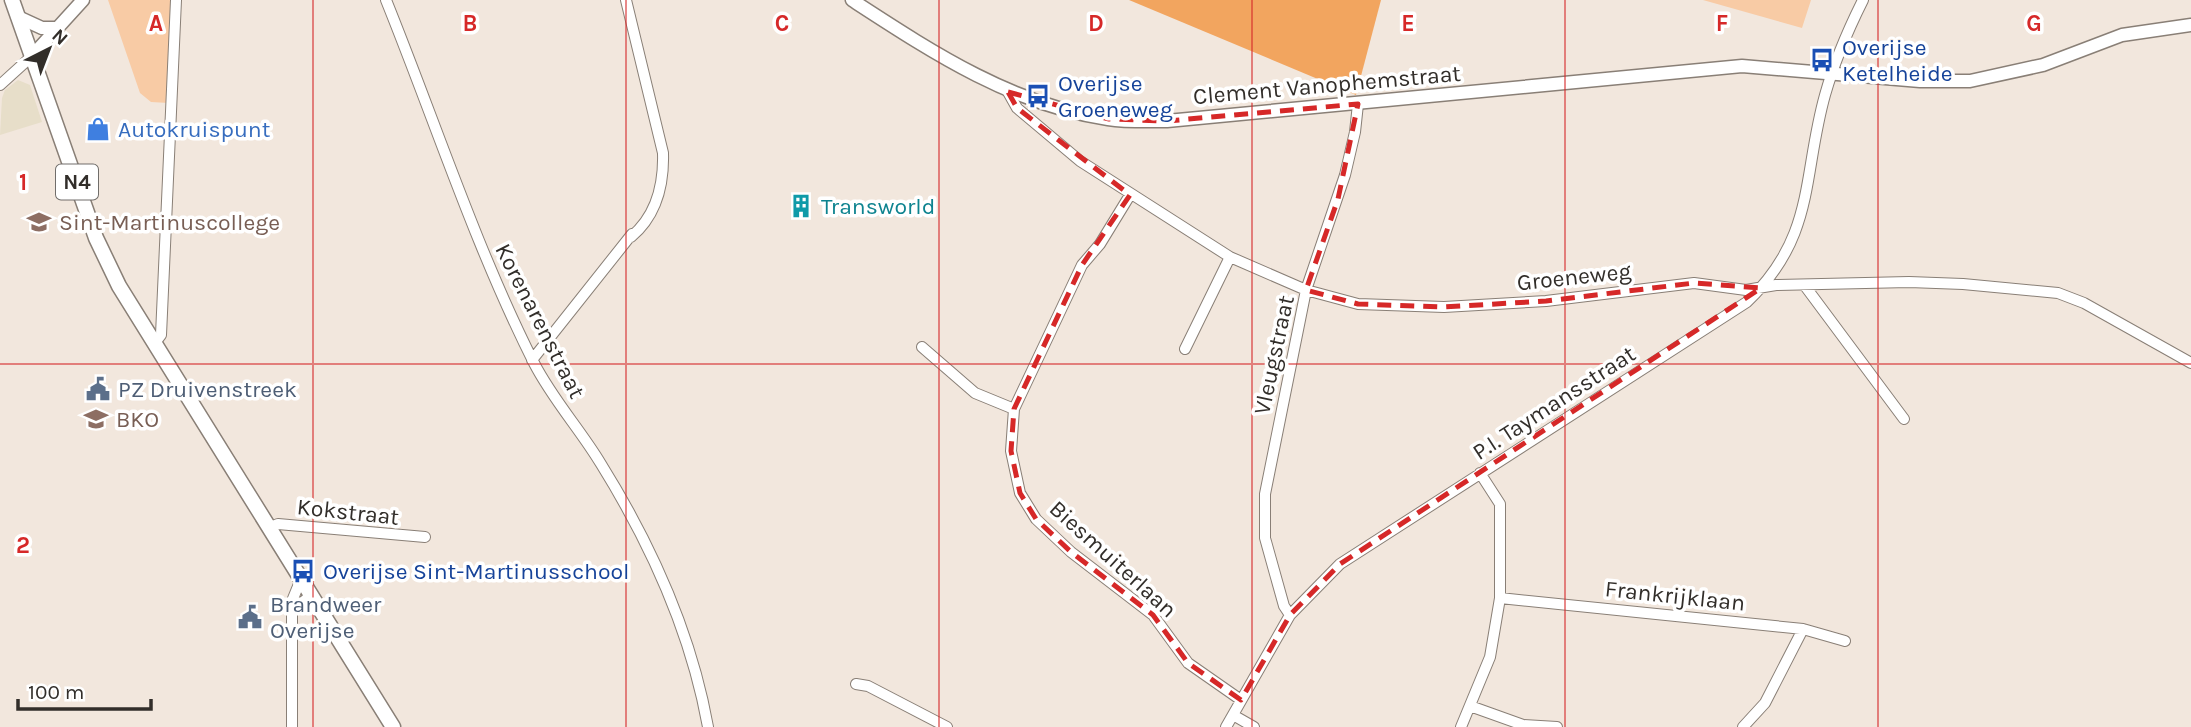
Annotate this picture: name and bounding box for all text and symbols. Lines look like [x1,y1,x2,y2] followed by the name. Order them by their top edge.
[149,10,163,37] text: A
[463,10,477,37] text: B
[775,10,789,37] text: C
[1088,10,1104,37] text: D
[1401,10,1415,37] text: E
[1716,10,1728,37] text: F
[2026,10,2042,37] text: G
[14,14,84,84] north arrow
[47,24,72,50] text: N
[1842,34,1953,87] place label: Overijse Ketelheide
[1808,46,1836,74] bus stop icon: Overijse Ketelheide
[1192,60,1462,110] street label: Clement Vanophemstraat
[1058,70,1173,123] place label: Overijse Groeneweg
[1024,82,1052,110] bus stop icon: Overijse Groeneweg
[84,115,112,143] shop icon: Autokruispunt
[118,116,271,143] place label: Autokruispunt
[56,164,98,200] road number: N4
[19,169,27,196] text: 1
[787,192,815,220] building icon: Transworld
[821,193,935,220] place label: Transworld
[25,208,53,236] school or university icon: Sint-Martinuscollege
[59,209,280,236] place label: Sint-Martinuscollege
[489,239,591,403] street label: Korenarenstraat
[1516,258,1632,296] street label: Groeneweg
[1248,293,1300,417] street label: Vleugstraat
[1467,340,1641,466] street label: P.I. Taymansstraat
[84,375,112,403] public building icon: PZ Druivenstreek
[118,376,297,403] place label: PZ Druivenstreek
[82,405,110,433] school or university icon: BKO
[116,406,159,433] place label: BKO
[296,493,401,531] street label: Kokstraat
[1044,495,1182,623] street label: Biesmuiterlaan
[16,532,30,559] text: 2
[289,557,317,585] bus stop icon: Overijse Sint-Martinusschool
[323,558,630,585] place label: Overijse Sint-Martinusschool
[1604,575,1746,617] street label: Frankrijklaan
[270,591,382,644] place label: Brandweer Overijse
[236,603,264,631] public building icon: Brandweer Overijse
[18,668,150,712] scale bar
[28,680,85,704] text: 100 m

